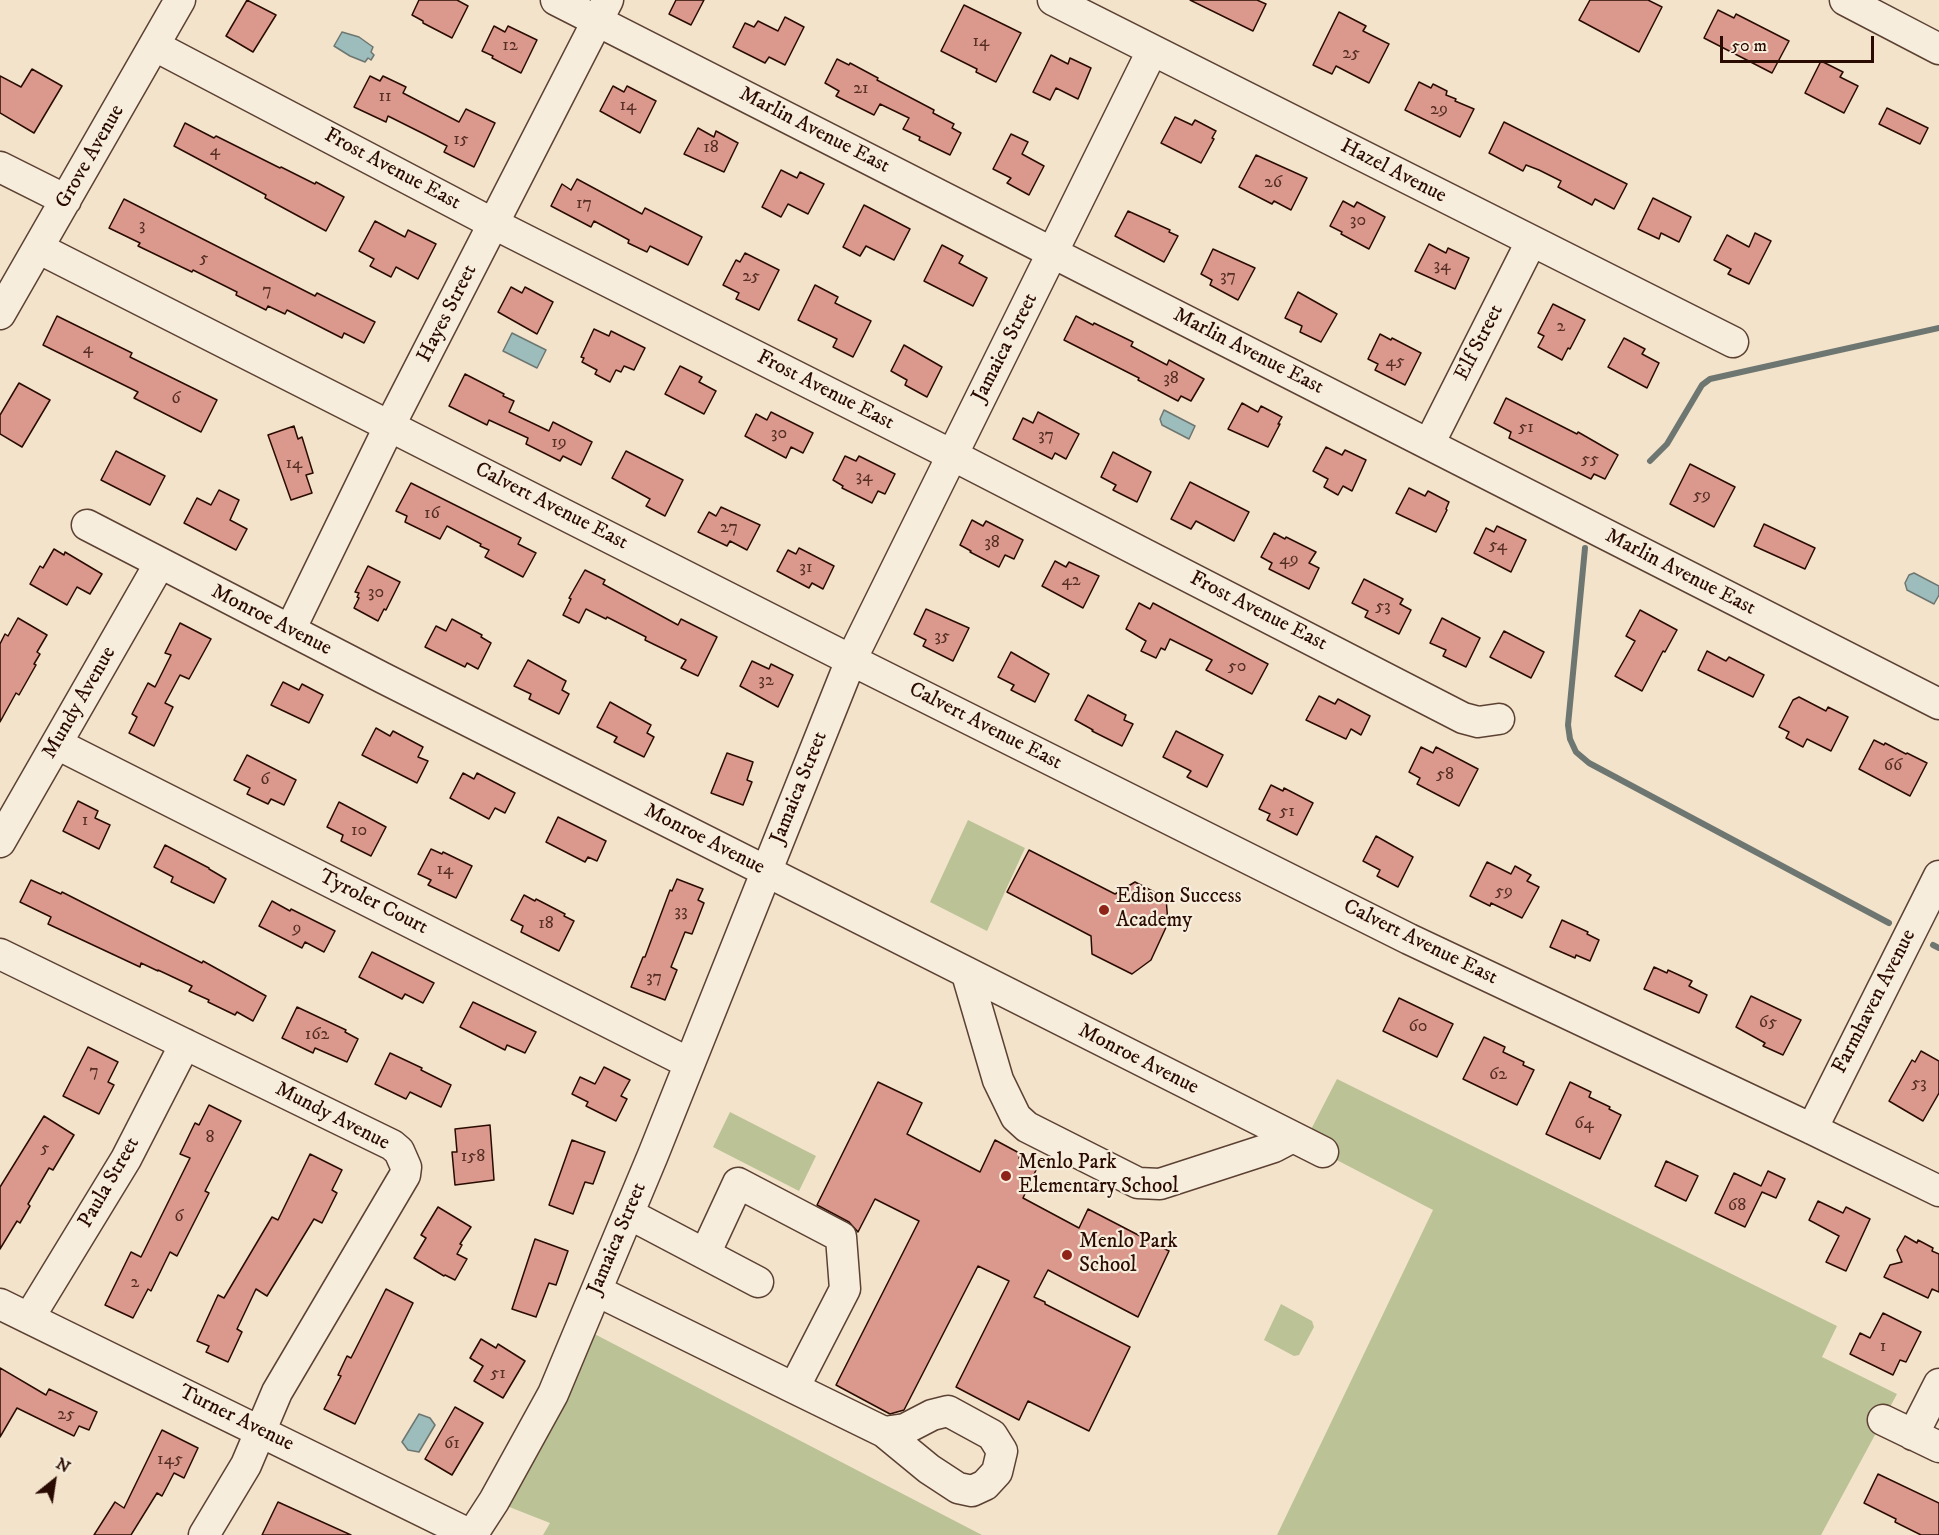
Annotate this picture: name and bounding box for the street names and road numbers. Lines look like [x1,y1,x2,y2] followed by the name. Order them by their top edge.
[735,82,893,180] street label: Marlin Avenue East
[51,101,131,213] street label: Grove Avenue
[320,124,464,216] street label: Frost Avenue East
[1336,135,1450,209] street label: Hazel Avenue
[413,261,483,367] street label: Hayes Street
[968,289,1044,407] street label: Jamaica Street
[1450,301,1510,385] street label: Elf Street
[1169,303,1327,401] street label: Marlin Avenue East
[752,346,898,436] street label: Frost Avenue East
[470,458,632,556] street label: Calvert Avenue East
[1601,524,1759,622] street label: Marlin Avenue East
[1185,567,1331,657] street label: Frost Avenue East
[207,580,335,662] street label: Monroe Avenue
[38,642,122,764] street label: Mundy Avenue
[904,678,1066,776] street label: Calvert Avenue East
[766,728,834,848] street label: Jamaica Street
[640,799,768,881] street label: Monroe Avenue
[314,865,432,941] street label: Tyroler Court
[1339,895,1501,991] street label: Calvert Avenue East
[1828,926,1922,1078] street label: Farmhaven Avenue
[1074,1019,1202,1101] street label: Monroe Avenue
[270,1077,394,1157] street label: Mundy Avenue
[74,1133,146,1233] street label: Paula Street
[583,1179,653,1299] street label: Jamaica Street
[174,1380,298,1458] street label: Turner Avenue

